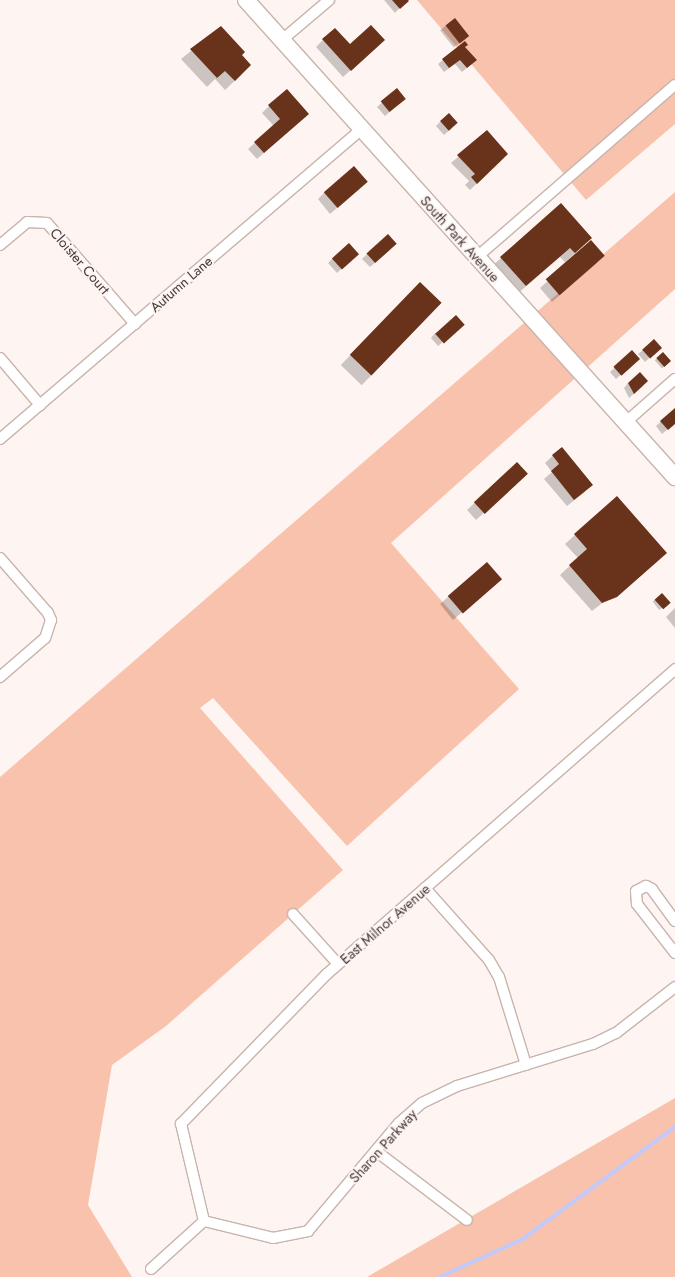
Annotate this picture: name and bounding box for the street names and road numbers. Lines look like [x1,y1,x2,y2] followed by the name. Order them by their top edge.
[417,192,503,286] street label: South Park Avenue
[47,225,113,297] street label: Cloister Court
[146,252,216,316] street label: Autumn Lane
[337,880,433,968] street label: East Milnor Avenue
[346,1106,420,1186] street label: Sharon Parkway

